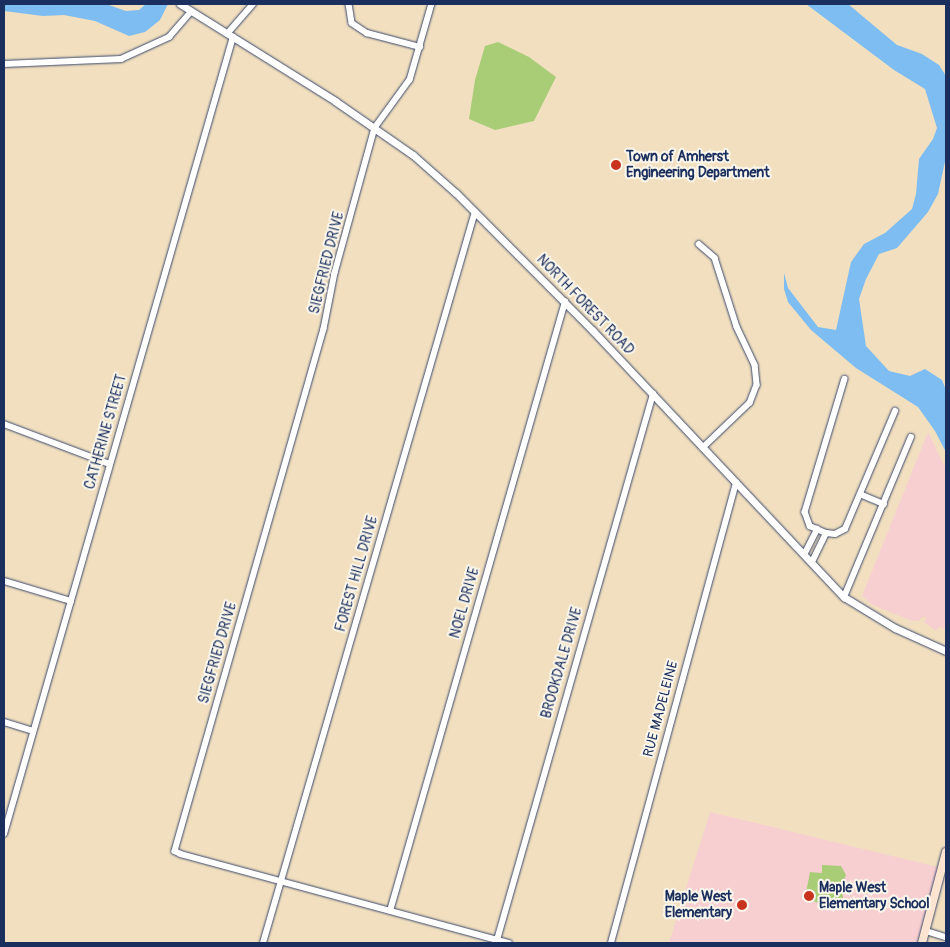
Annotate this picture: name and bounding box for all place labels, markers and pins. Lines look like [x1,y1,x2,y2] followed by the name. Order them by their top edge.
[626,149,770,182] place label: Town of Amherst Engineering Department
[610,159,622,171] marker: Town of Amherst Engineering Department
[819,880,930,912] place label: Maple West Elementary School
[665,889,732,922] place label: Maple West Elementary
[803,890,815,902] marker: Maple West Elementary School
[736,899,748,911] marker: Maple West Elementary

